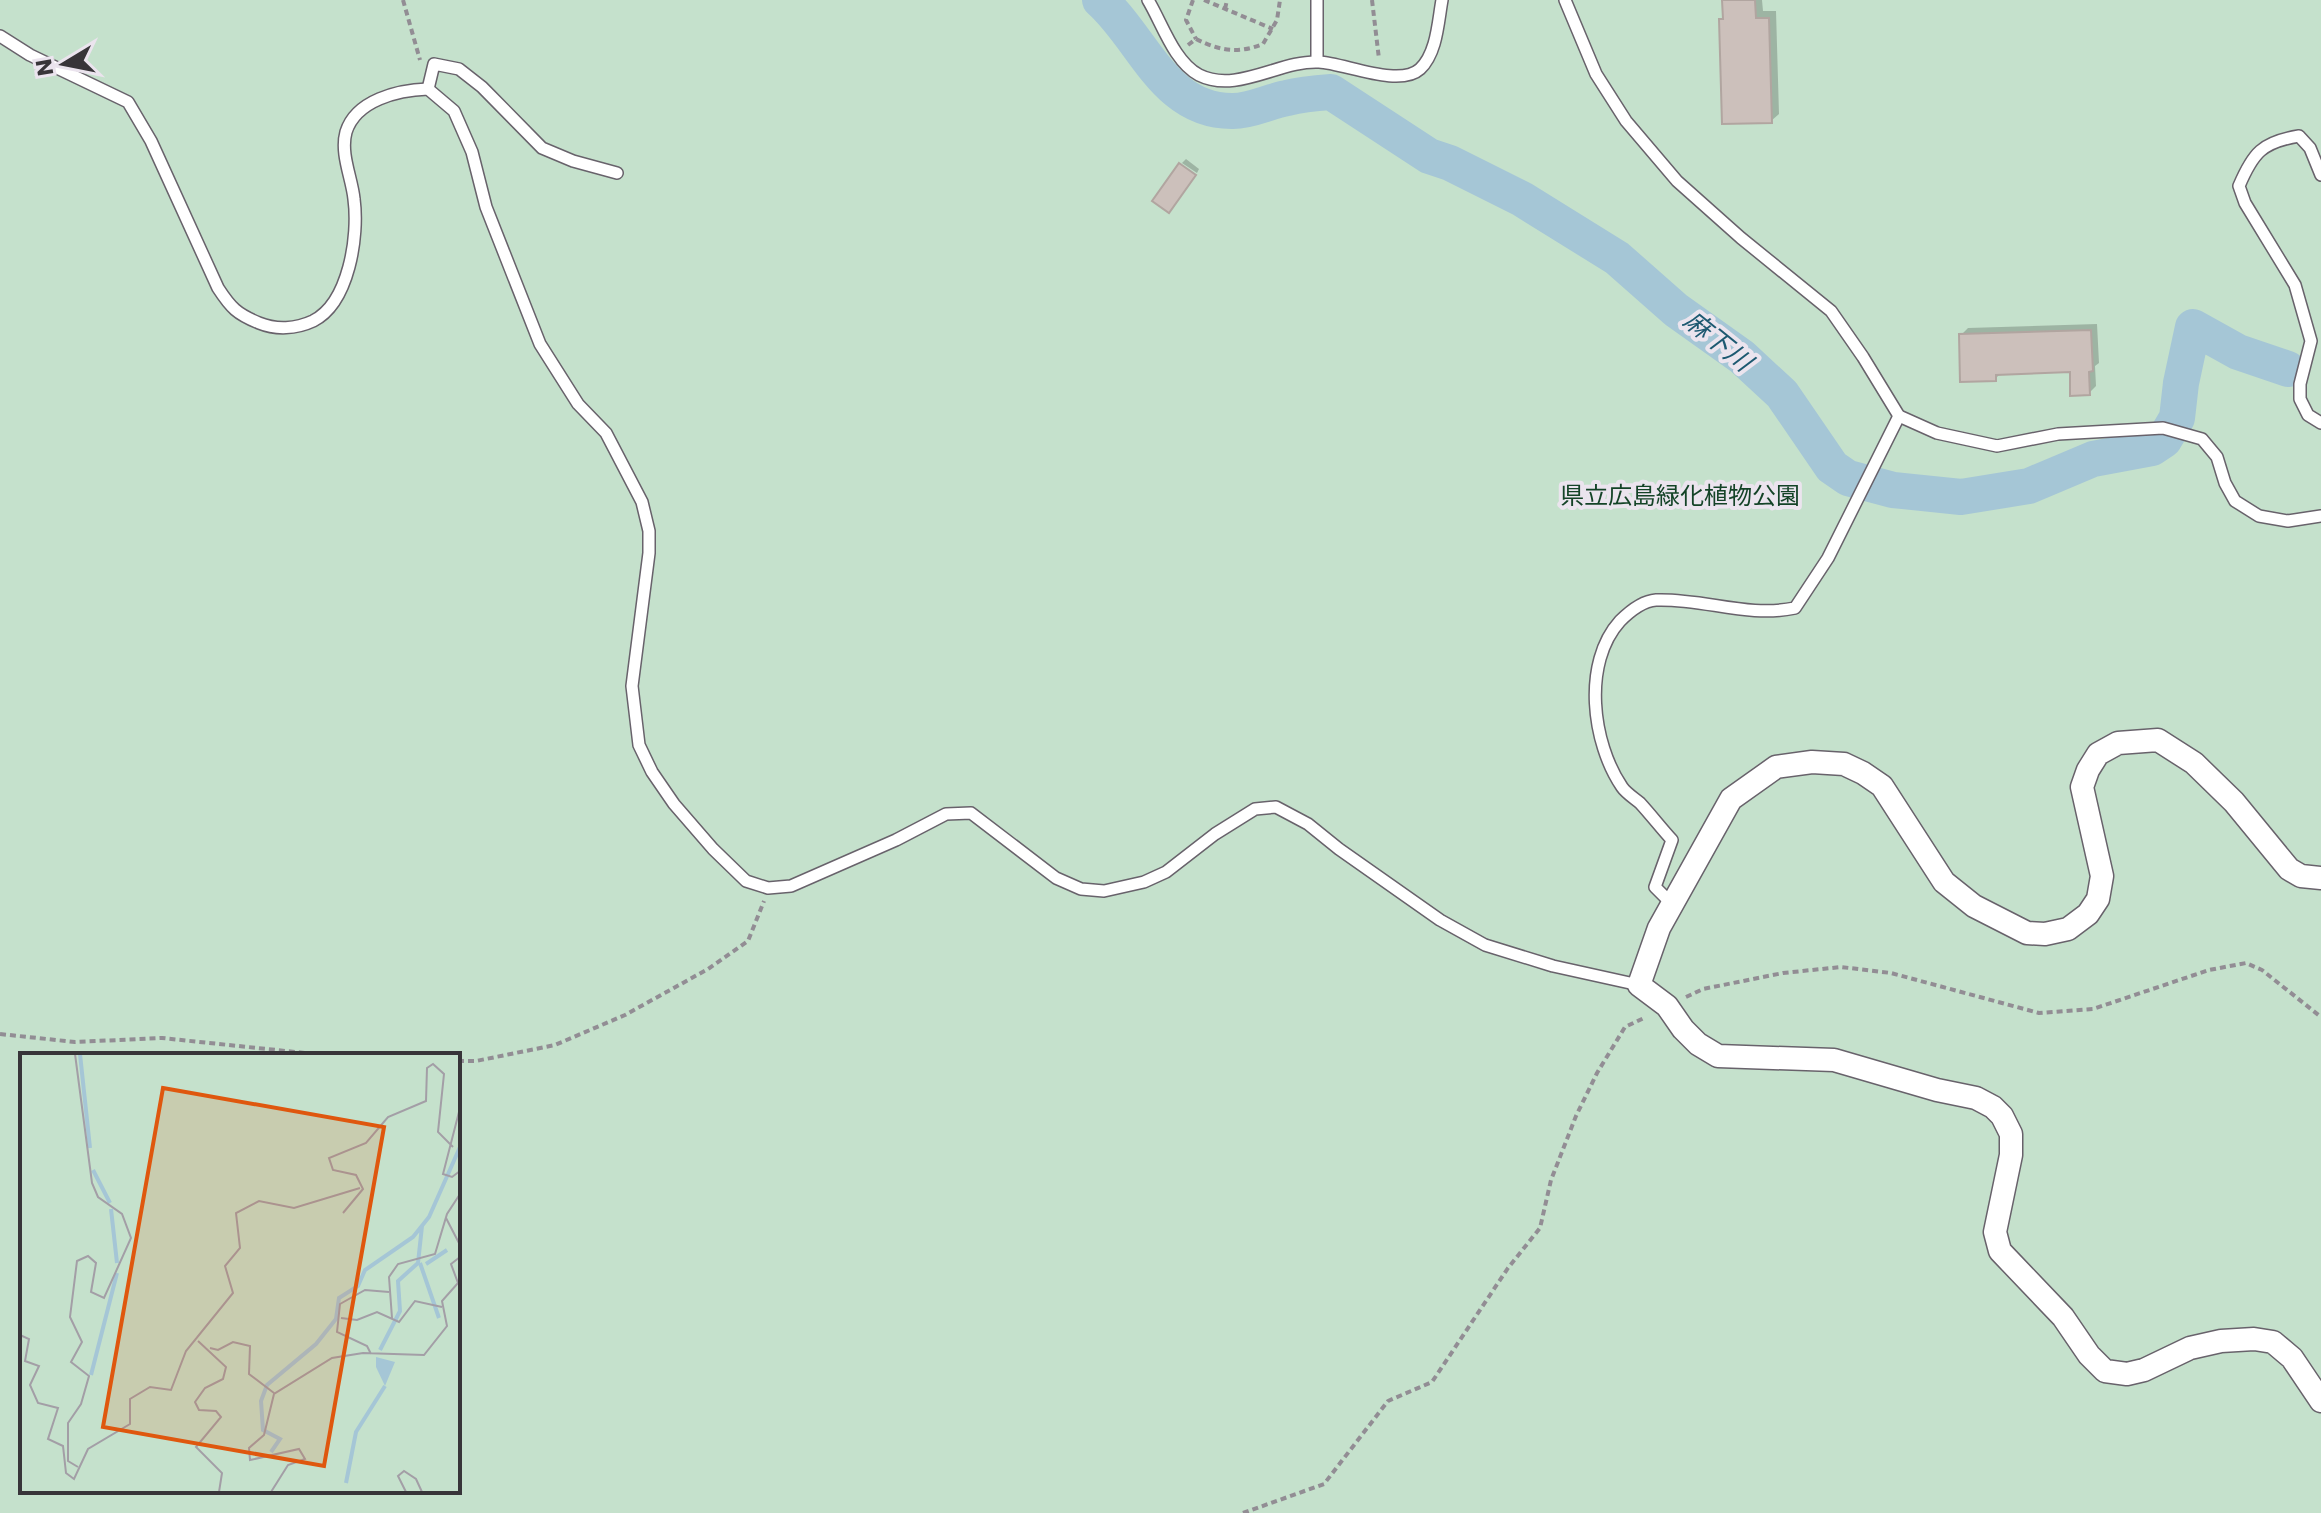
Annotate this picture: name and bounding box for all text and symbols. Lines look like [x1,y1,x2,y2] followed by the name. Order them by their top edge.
[24,24,104,104] north arrow
[28,57,61,78] text: N
[1676,302,1762,381] water label: 麻下川
[1560,479,1800,512] park label: 県立広島緑化植物公園
[20,1053,460,1493] inset map

